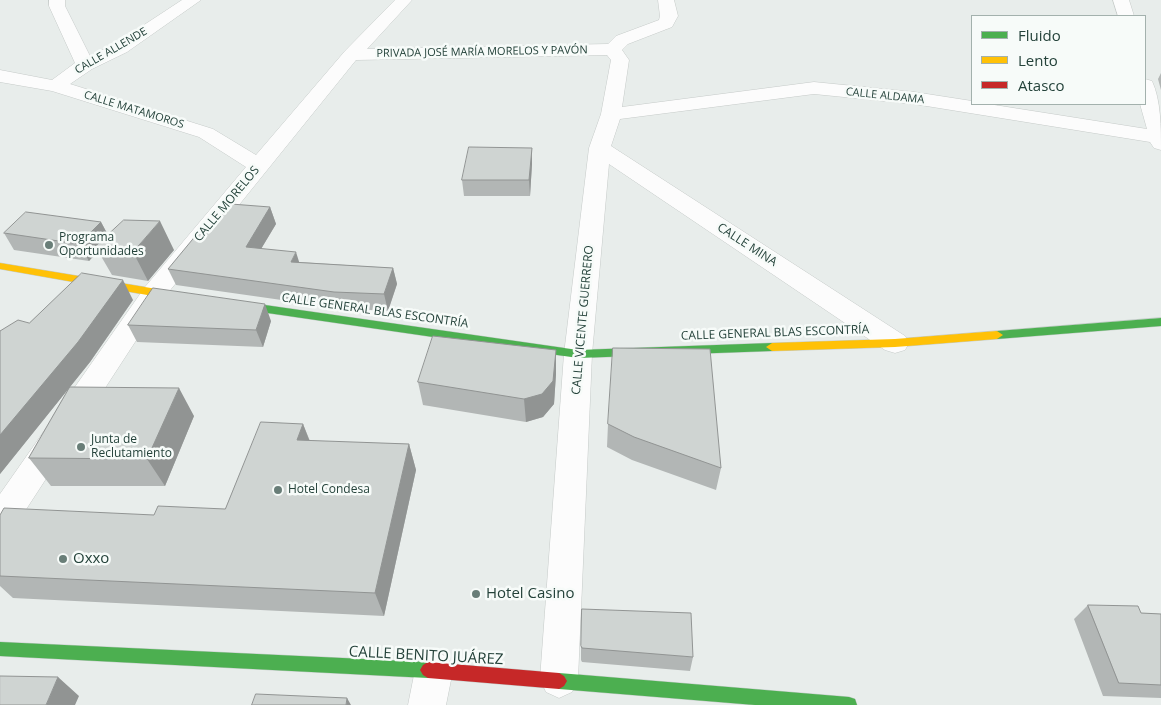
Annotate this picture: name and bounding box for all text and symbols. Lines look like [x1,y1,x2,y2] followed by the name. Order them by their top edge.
[971,15,1146,105] legend
[73,25,149,77] street label: CALLE ALLENDE
[1018,25,1061,45] text: Fluido
[376,44,588,60] street label: PRIVADA JOSÉ MARÍA MORELOS Y PAVÓN
[1018,50,1058,70] text: Lento
[1018,75,1065,95] text: Atasco
[845,85,925,107] street label: CALLE ALDAMA
[82,88,186,132] street label: CALLE MATAMOROS
[191,163,263,245] street label: CALLE MORELOS
[714,220,780,270] street label: CALLE MINA
[59,231,144,259] place label: Programa Oportunidades
[43,239,55,251] marker: Programa Oportunidades
[569,245,597,395] street label: CALLE VICENTE GUERRERO
[281,291,469,331] street label: CALLE GENERAL BLAS ESCONTRÍA
[681,323,869,343] street label: CALLE GENERAL BLAS ESCONTRÍA
[91,433,172,461] place label: Junta de Reclutamiento
[75,441,87,453] marker: Junta de Reclutamiento
[288,483,370,497] place label: Hotel Condesa
[272,484,284,496] marker: Hotel Condesa
[73,550,109,568] place label: Oxxo
[57,553,69,565] marker: Oxxo
[486,585,574,603] place label: Hotel Casino
[470,588,482,600] marker: Hotel Casino
[348,643,504,669] street label: CALLE BENITO JUÁREZ

